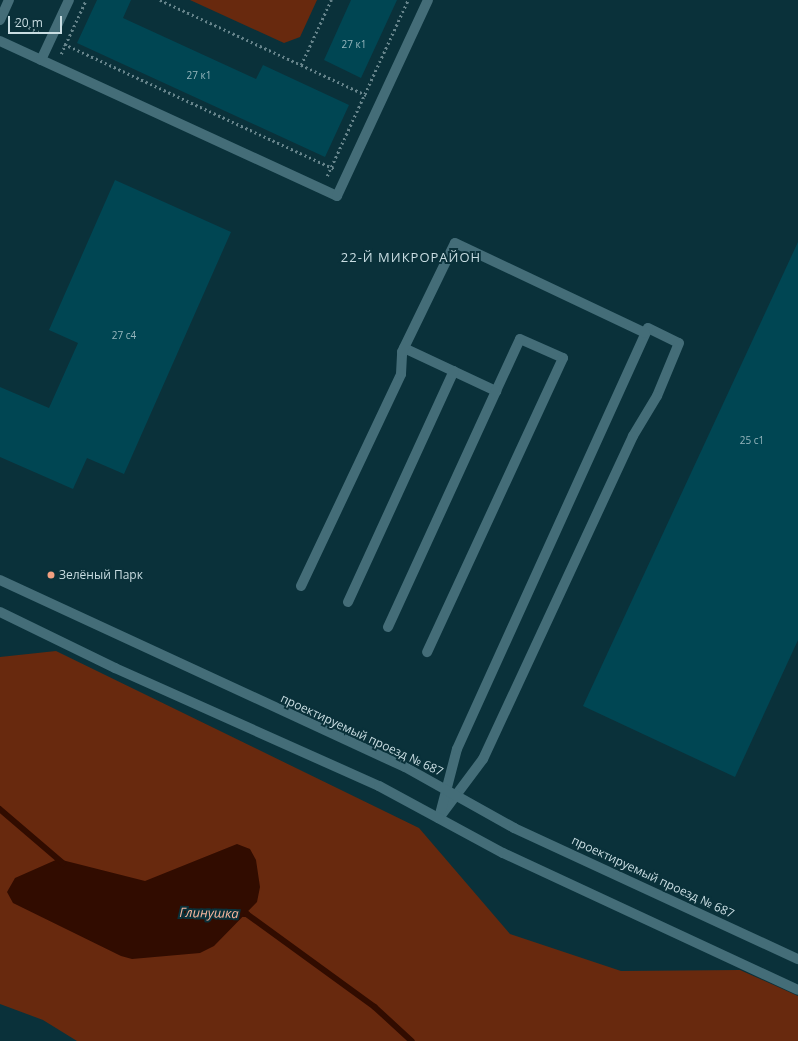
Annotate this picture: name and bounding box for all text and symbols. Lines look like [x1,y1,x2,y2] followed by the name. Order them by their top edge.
[10,8,64,34] scale bar
[15,14,43,31] text: 20 m
[342,39,366,51] house number: 27 к1
[187,70,211,82] house number: 27 к1
[341,249,481,265] district label: 22-Й МИКРОРАЙОН
[112,330,136,342] house number: 27 с4
[740,435,764,447] house number: 25 с1
[59,568,143,582] place label: Зелёный Парк
[46,570,56,580] marker: Зелёный Парк
[278,691,446,779] street label: проектируемый проезд № 687
[569,833,737,921] street label: проектируемый проезд № 687
[179,905,239,921] water label: Глинушка

